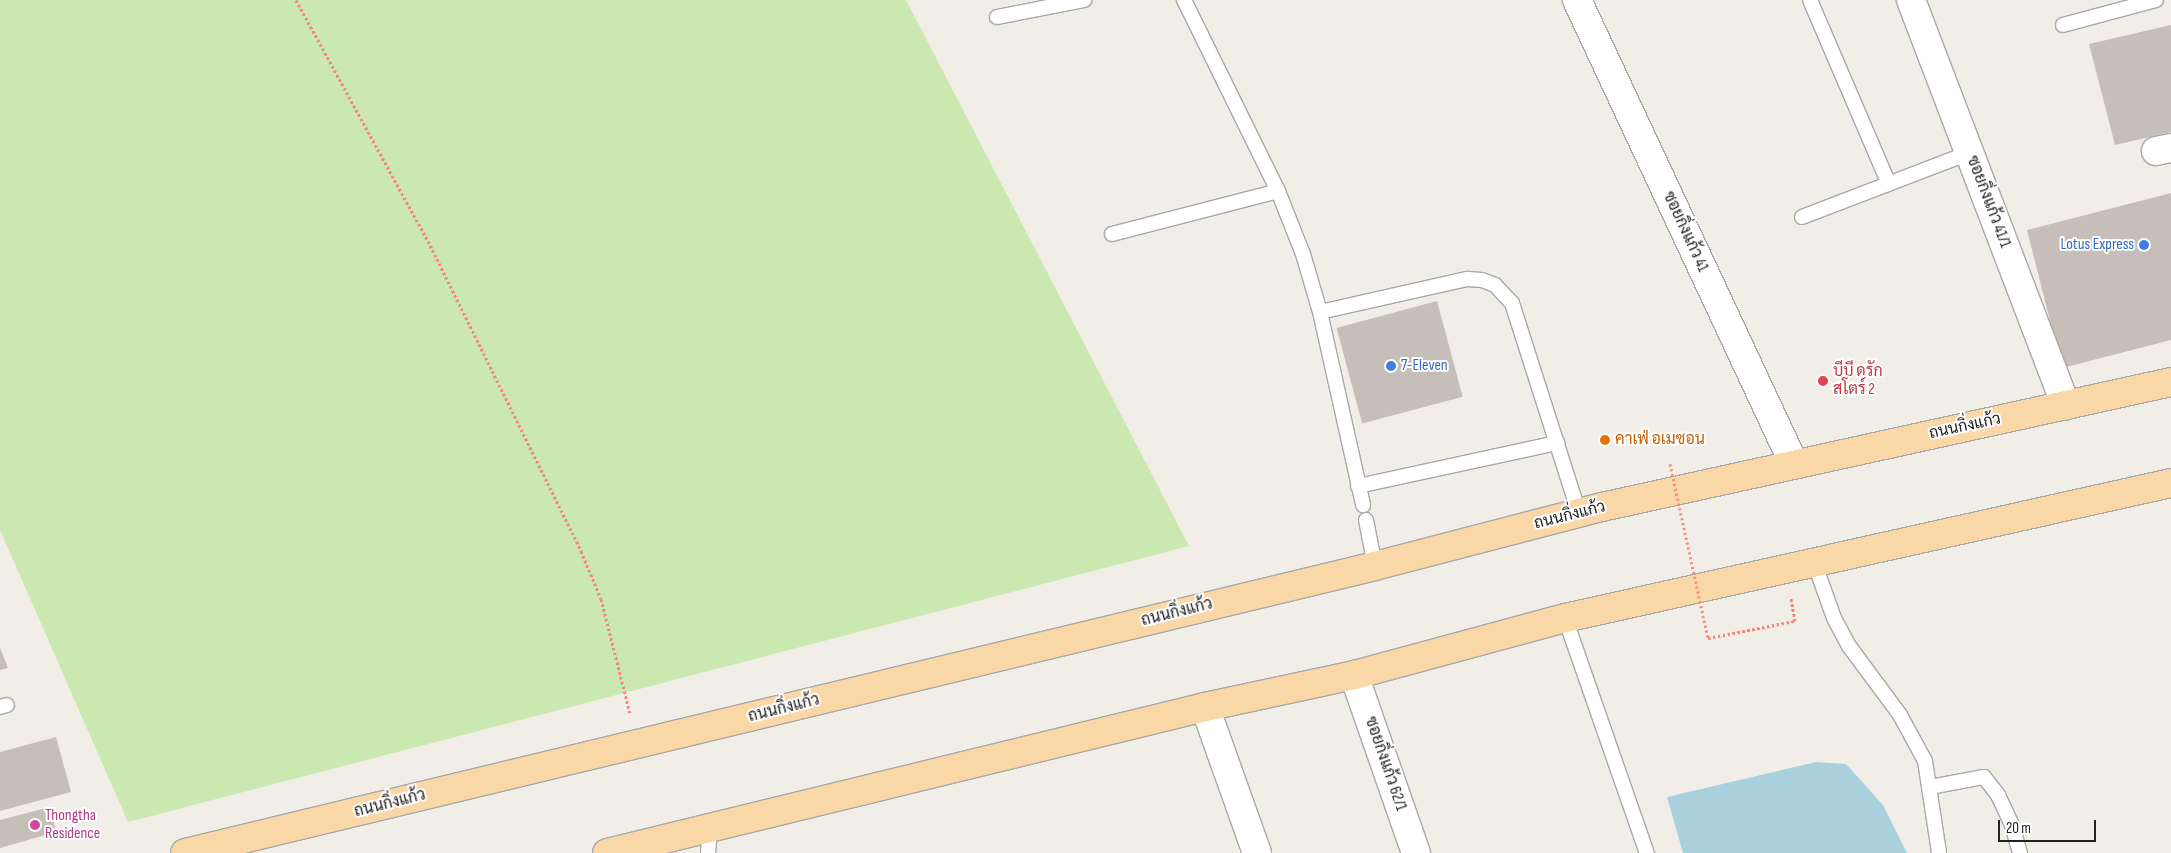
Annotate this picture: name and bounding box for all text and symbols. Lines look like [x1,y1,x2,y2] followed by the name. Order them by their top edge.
[1962,153,2014,251] street label: ซอยกิ่งแก้ว 41/1
[1658,189,1712,275] street label: ซอยกิ่งแก้ว 41
[2060,235,2134,255] place label: Lotus Express
[2138,239,2150,251] marker: Lotus Express
[1401,356,1448,376] place label: 7-Eleven
[1385,360,1397,372] marker: 7-Eleven
[1833,362,1883,400] place label: บีบี ดรัก สโตร์ 2
[1817,375,1829,387] marker: บีบี ดรัก สโตร์ 2
[1927,410,2003,444] street label: ถนนกิ่งแก้ว
[1615,430,1705,450] place label: คาเฟ่ อเมซอน
[1599,434,1611,446] marker: คาเฟ่ อเมซอน
[1532,498,1608,534] street label: ถนนกิ่งแก้ว
[1139,595,1215,631] street label: ถนนกิ่งแก้ว
[746,691,822,727] street label: ถนนกิ่งแก้ว
[1360,714,1410,814] street label: ซอยกิ่งแก้ว 62/1
[352,786,428,822] street label: ถนนกิ่งแก้ว
[45,806,100,844] place label: Thongtha Residence
[2001,810,2098,842] scale bar
[29,819,41,831] marker: Thongtha Residence
[2006,819,2031,838] text: 20 m

